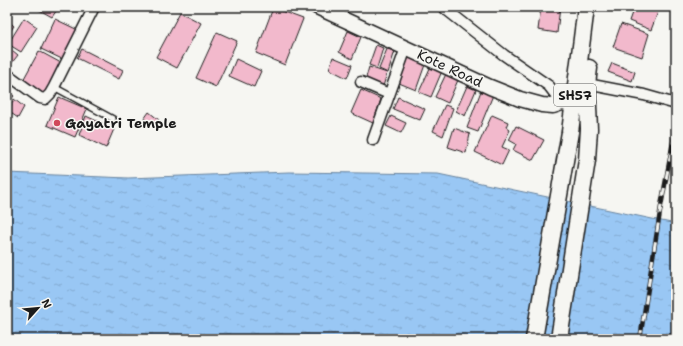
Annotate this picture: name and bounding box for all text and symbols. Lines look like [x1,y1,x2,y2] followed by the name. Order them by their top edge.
[414,45,486,91] street label: Kote Road
[554,84,596,106] road number: SH57
[65,114,177,132] place label: Gayatri Temple
[52,118,62,128] marker: Gayatri Temple
[18,288,58,328] north arrow
[38,296,55,311] text: N

